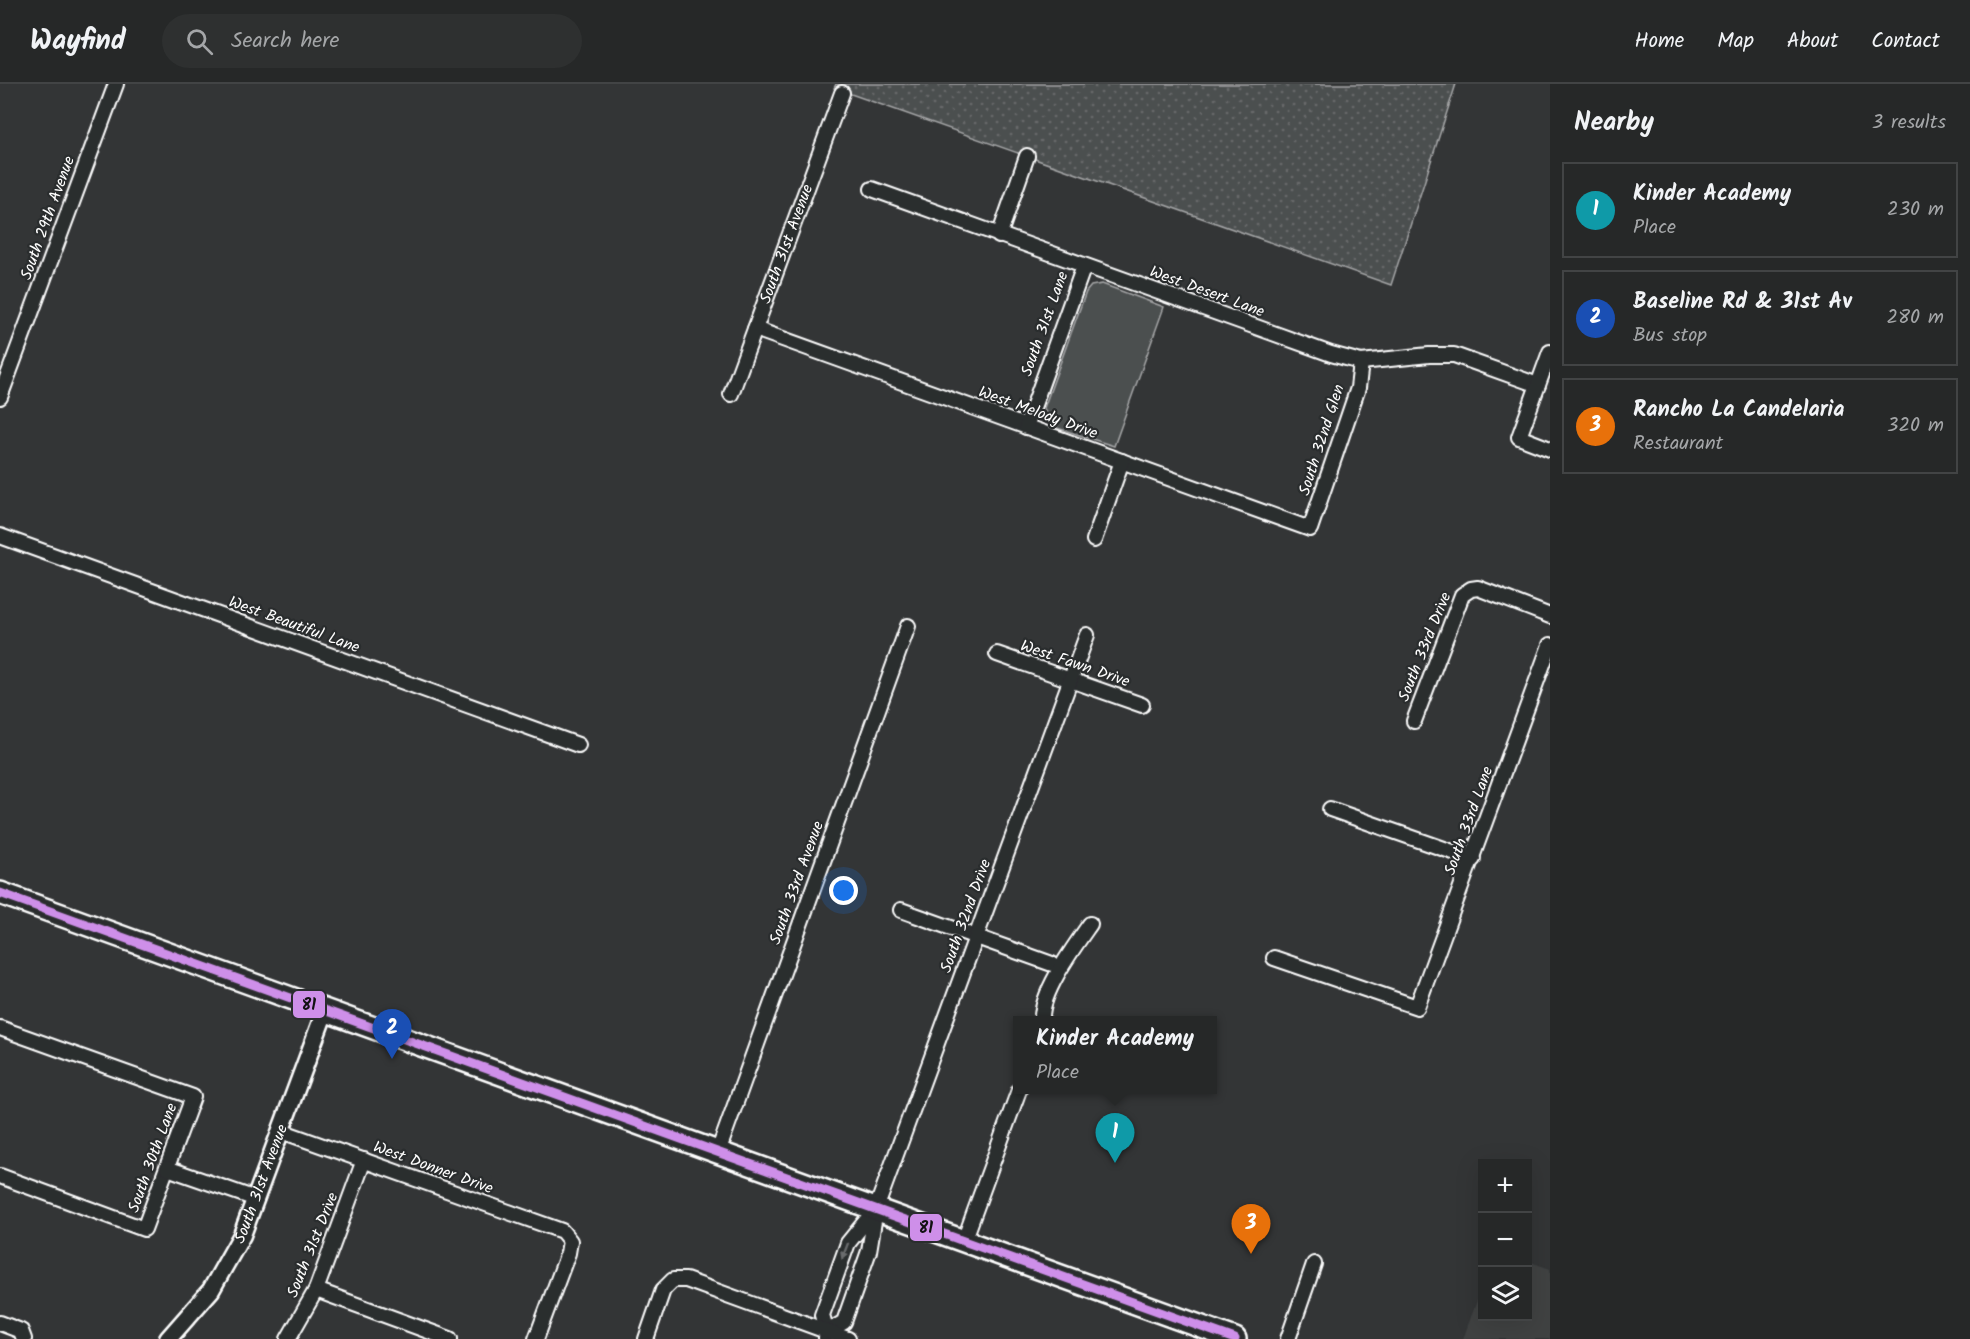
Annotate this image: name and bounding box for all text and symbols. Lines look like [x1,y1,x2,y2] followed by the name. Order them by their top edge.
[162,14,582,68] search box
[30,19,126,64] text: Wayfind
[231,24,339,59] text: Search here
[183,25,216,58] icon: search
[1635,25,1684,58] text: Home
[1717,25,1754,58] text: Map
[1787,25,1838,58] text: About
[1871,25,1940,58] text: Contact
[1574,102,1654,144] text: Nearby
[1872,107,1946,139] text: 3 results
[14,153,82,283] street label: South 29th Avenue
[1633,177,1791,212] text: Kinder Academy
[753,181,820,307] street label: South 31st Avenue
[1592,194,1599,226] text: 1
[1887,194,1944,226] text: 230 m
[1633,212,1676,244] text: Place
[1146,260,1268,324] street label: West Desert Lane
[1014,268,1076,380] street label: South 31st Lane
[1633,285,1852,320] text: Baseline Rd & 31st Av
[1590,302,1601,334] text: 2
[1886,302,1944,334] text: 280 m
[1633,320,1707,352] text: Bus stop
[975,380,1101,446] street label: West Melody Drive
[1292,381,1352,499] street label: South 32nd Glen
[1633,393,1845,428] text: Rancho La Candelaria
[1590,410,1601,442] text: 3
[1887,410,1944,442] text: 320 m
[1633,428,1723,460] text: Restaurant
[1392,589,1458,705] street label: South 33rd Drive
[225,590,363,660] street label: West Beautiful Lane
[1017,634,1133,694] street label: West Fawn Drive
[1438,763,1500,879] street label: South 33rd Lane
[763,818,831,948] street label: South 33rd Avenue
[934,856,998,976] street label: South 32nd Drive
[829,876,858,905] your location
[292,990,326,1019] line badge: 81
[302,993,316,1018] text: 81
[372,1010,412,1059] pin: 2
[1013,1016,1217,1094] popup
[1036,1022,1194,1057] text: Kinder Academy
[1036,1057,1079,1089] text: Place
[122,1100,184,1216] street label: South 30th Lane
[1096,1114,1134,1163] pin: 1
[227,1121,295,1248] street label: South 31st Avenue
[369,1135,497,1201] street label: West Donner Drive
[1478,1159,1532,1321] map controls
[1478,1159,1532,1213] button: +
[281,1189,345,1301] street label: South 31st Drive
[1232,1204,1270,1254] pin: 3
[909,1213,943,1242] line badge: 81
[1478,1213,1532,1267] button: −
[919,1216,933,1241] text: 81
[840,1243,850,1261] one-way arrow
[1478,1267,1532,1321] button: layers

